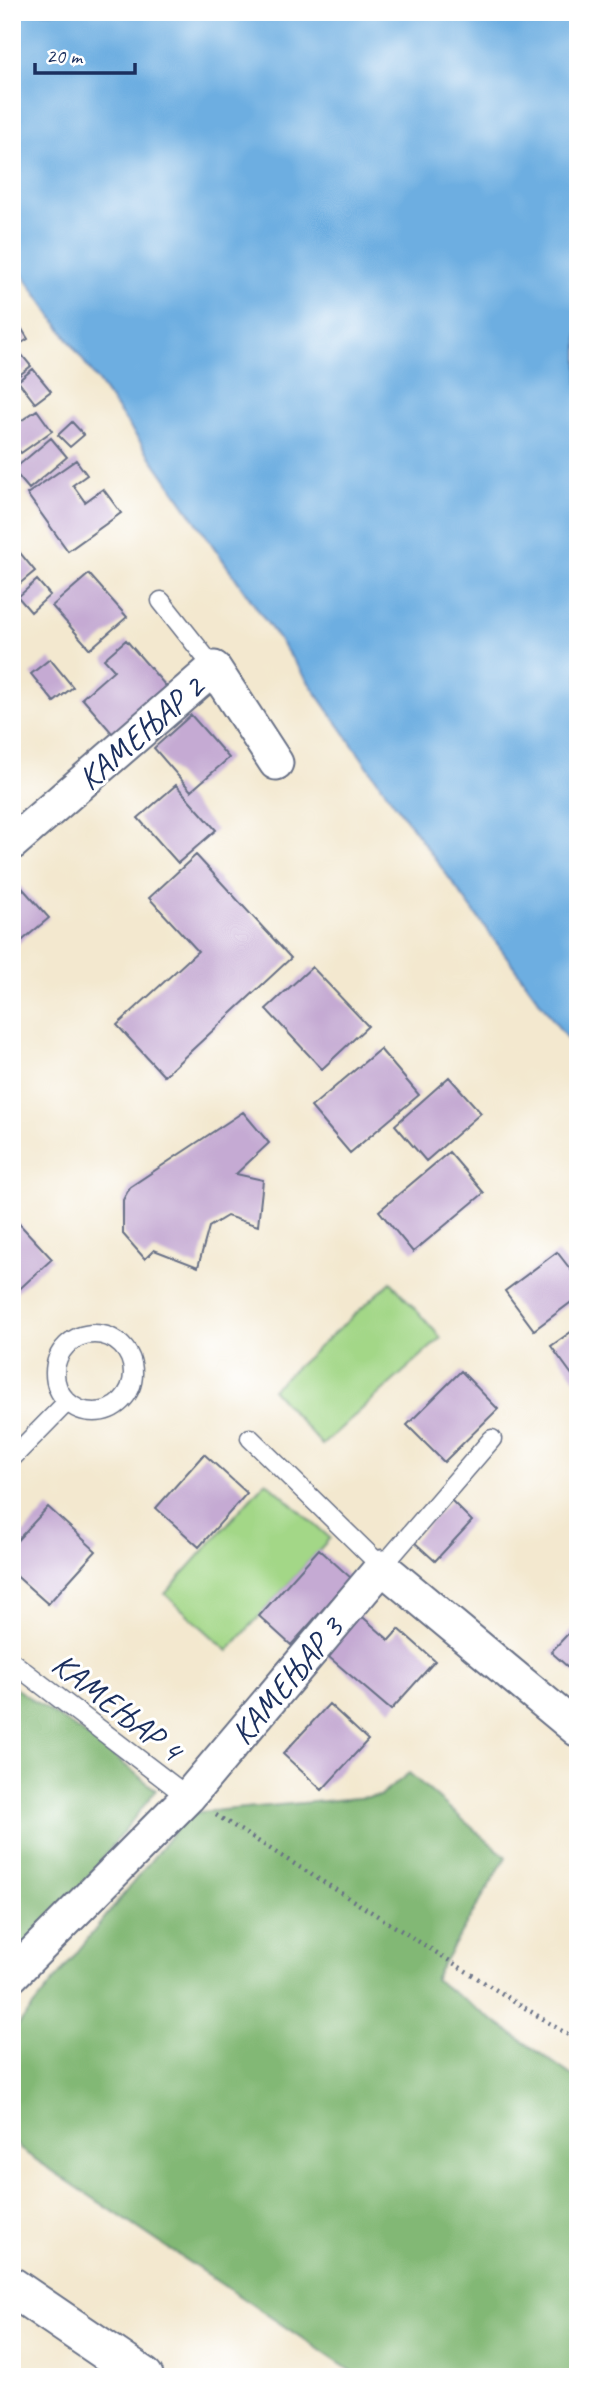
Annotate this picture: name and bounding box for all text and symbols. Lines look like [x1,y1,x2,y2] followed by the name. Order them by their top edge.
[35,32,135,76] scale bar
[46,43,84,69] text: 20 m
[69,664,215,799] street label: КАМЕЊАР 2
[221,1607,354,1753] street label: КАМЕЊАР 3
[44,1643,193,1773] street label: КАМЕЊАР 4

